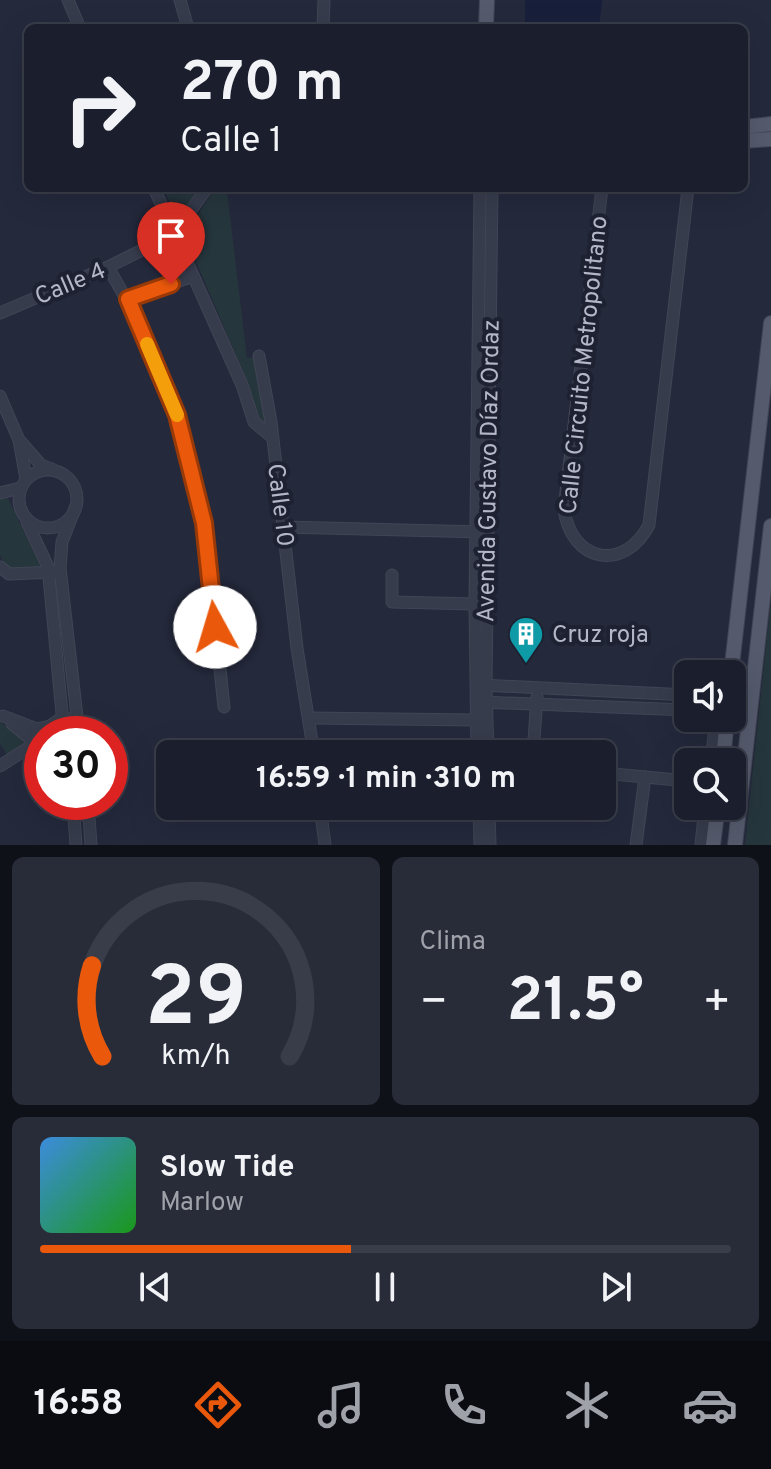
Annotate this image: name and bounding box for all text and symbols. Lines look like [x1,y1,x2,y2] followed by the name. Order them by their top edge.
[180,50,344,120] text: 270 m
[48,56,152,160] icon: right
[180,119,282,165] text: Calle 1
[137,202,205,284] pin
[149,214,193,258] icon: arrive
[554,215,616,516] street label: Calle Circuito Metropolitano
[31,257,111,313] street label: Calle 4
[472,319,508,623] street label: Avenida Gustavo Díaz Ordaz
[259,462,299,549] street label: Calle 10
[173,585,257,669] position arrow
[507,615,545,665] building icon: Cruz roja
[552,621,649,651] place label: Cruz roja
[674,660,746,820] map controls
[674,660,746,732] button: sound
[24,716,128,820] speed limit sign: 30
[674,748,746,820] button: search
[256,761,516,798] text: 16:59 · 1 min · 310 m
[420,926,486,959] text: Clima
[145,950,247,1055] text: 29
[507,966,644,1042] text: 21.5°
[420,976,448,1032] text: −
[703,976,731,1032] text: +
[161,1039,230,1075] text: km/h
[160,1150,294,1187] text: Slow Tide
[160,1187,244,1220] text: Marlow
[133,1265,177,1309] icon: previous
[363,1265,407,1309] icon: pause
[594,1265,638,1309] icon: next
[190,1377,246,1433] icon: directions
[313,1377,369,1433] icon: music
[436,1377,492,1433] icon: phone
[559,1377,615,1433] icon: climate
[682,1377,738,1433] icon: car
[33,1382,123,1428] text: 16:58

